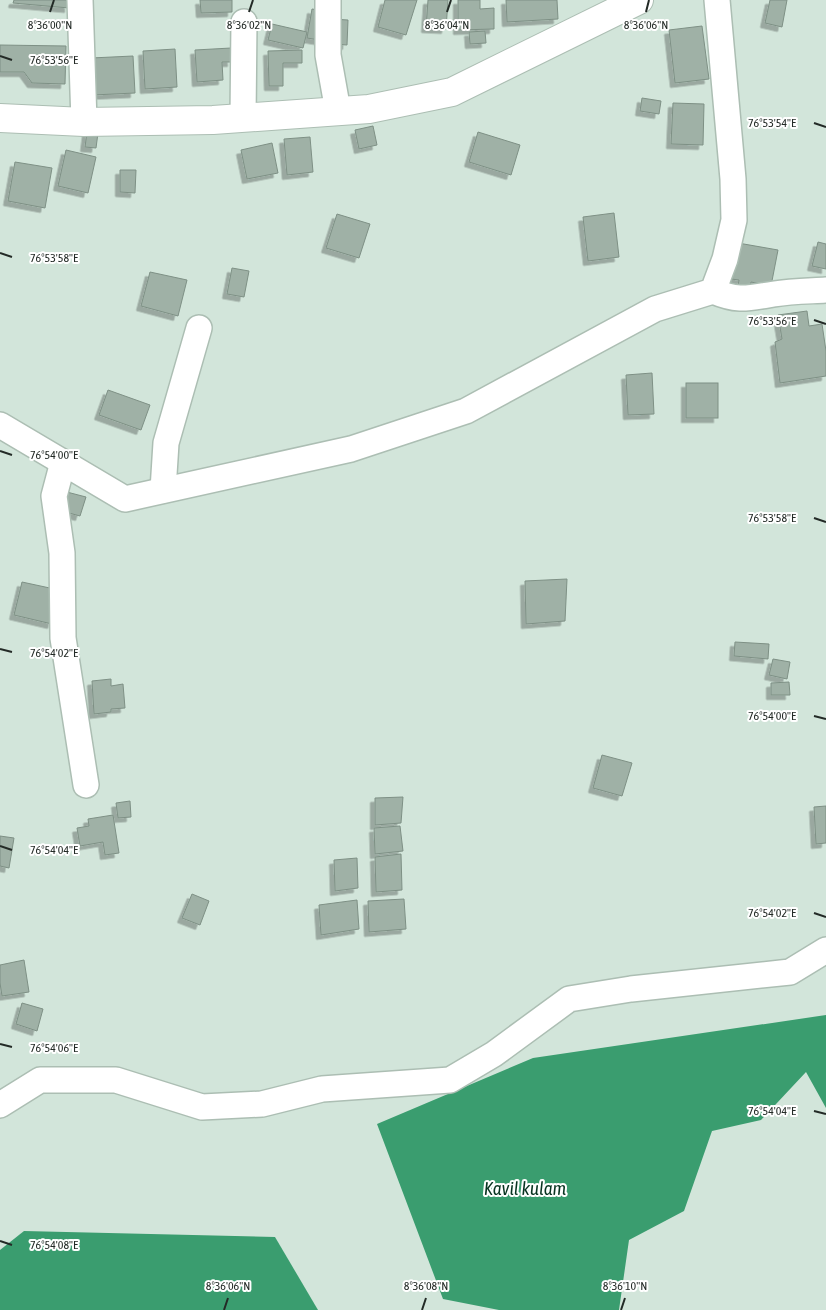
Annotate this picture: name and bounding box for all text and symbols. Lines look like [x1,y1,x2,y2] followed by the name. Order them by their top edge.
[28,18,72,32] text: 8°36'00"N
[227,18,271,32] text: 8°36'02"N
[425,18,469,32] text: 8°36'04"N
[624,18,668,32] text: 8°36'06"N
[30,53,78,67] text: 76°53'56"E
[748,116,796,130] text: 76°53'54"E
[30,251,78,265] text: 76°53'58"E
[748,314,796,328] text: 76°53'56"E
[30,448,78,462] text: 76°54'00"E
[748,511,796,525] text: 76°53'58"E
[30,646,78,660] text: 76°54'02"E
[748,709,796,723] text: 76°54'00"E
[30,843,78,857] text: 76°54'04"E
[748,906,796,920] text: 76°54'02"E
[30,1041,78,1055] text: 76°54'06"E
[748,1104,796,1118] text: 76°54'04"E
[484,1177,567,1199] water label: Kavil kulam
[30,1238,78,1252] text: 76°54'08"E
[206,1279,250,1293] text: 8°36'06"N
[404,1279,448,1293] text: 8°36'08"N
[603,1279,647,1293] text: 8°36'10"N

